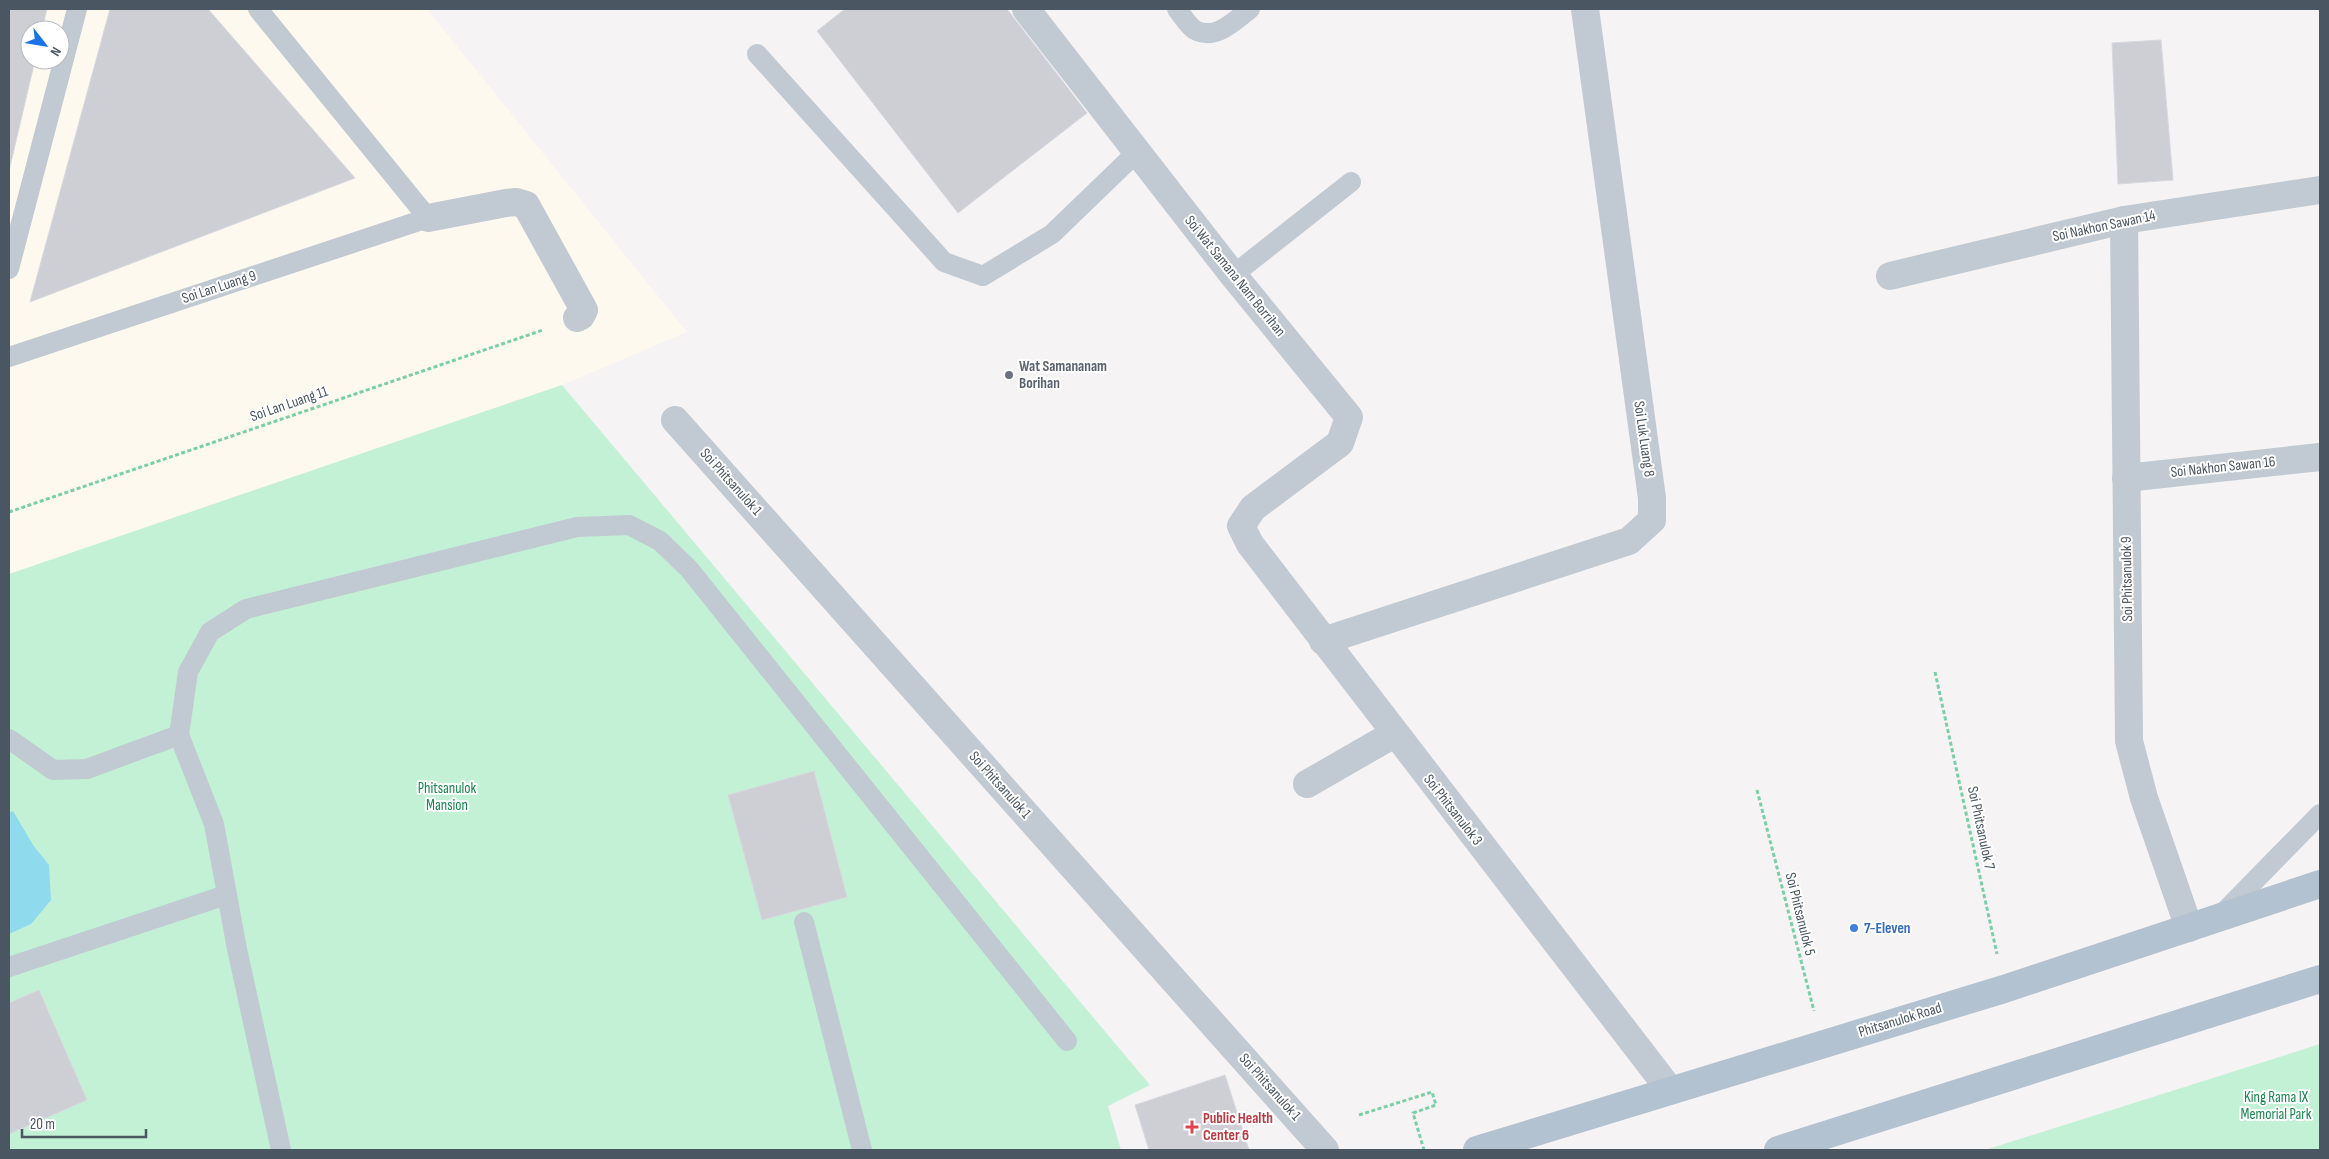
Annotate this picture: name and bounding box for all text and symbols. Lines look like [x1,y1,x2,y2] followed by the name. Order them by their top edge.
[20,20,70,70] north arrow
[47,44,65,59] text: N
[2051,206,2157,246] street label: Soi Nakhon Sawan 14
[1180,212,1290,340] street label: Soi Wat Samana Nam Borrihan
[179,266,259,308] street label: Soi Lan Luang 9
[1019,357,1107,393] place label: Wat Samananam Borihan
[1003,369,1015,381] marker: Wat Samananam Borihan
[248,382,331,426] street label: Soi Lan Luang 11
[1629,400,1659,478] street label: Soi Luk Luang 8
[696,444,767,520] street label: Soi Phitsanulok 1
[2170,452,2276,482] street label: Soi Nakhon Sawan 16
[2117,536,2137,622] street label: Soi Phitsanulok 9
[965,747,1036,823] street label: Soi Phitsanulok 1
[1419,771,1487,849] street label: Soi Phitsanulok 3
[418,779,477,815] park label: Phitsanulok Mansion
[1963,785,1999,871] street label: Soi Phitsanulok 7
[1781,871,1819,957] street label: Soi Phitsanulok 5
[1864,919,1911,938] place label: 7-Eleven
[1848,922,1860,934] marker: 7-Eleven
[1856,998,1944,1042] street label: Phitsanulok Road
[1235,1049,1306,1125] street label: Soi Phitsanulok 1
[2241,1088,2312,1124] park label: King Rama IX Memorial Park
[22,1106,146,1138] scale bar
[1203,1109,1273,1145] place label: Public Health Center 6
[30,1115,55,1134] text: 20 m
[1185,1120,1199,1134] marker: Public Health Center 6

